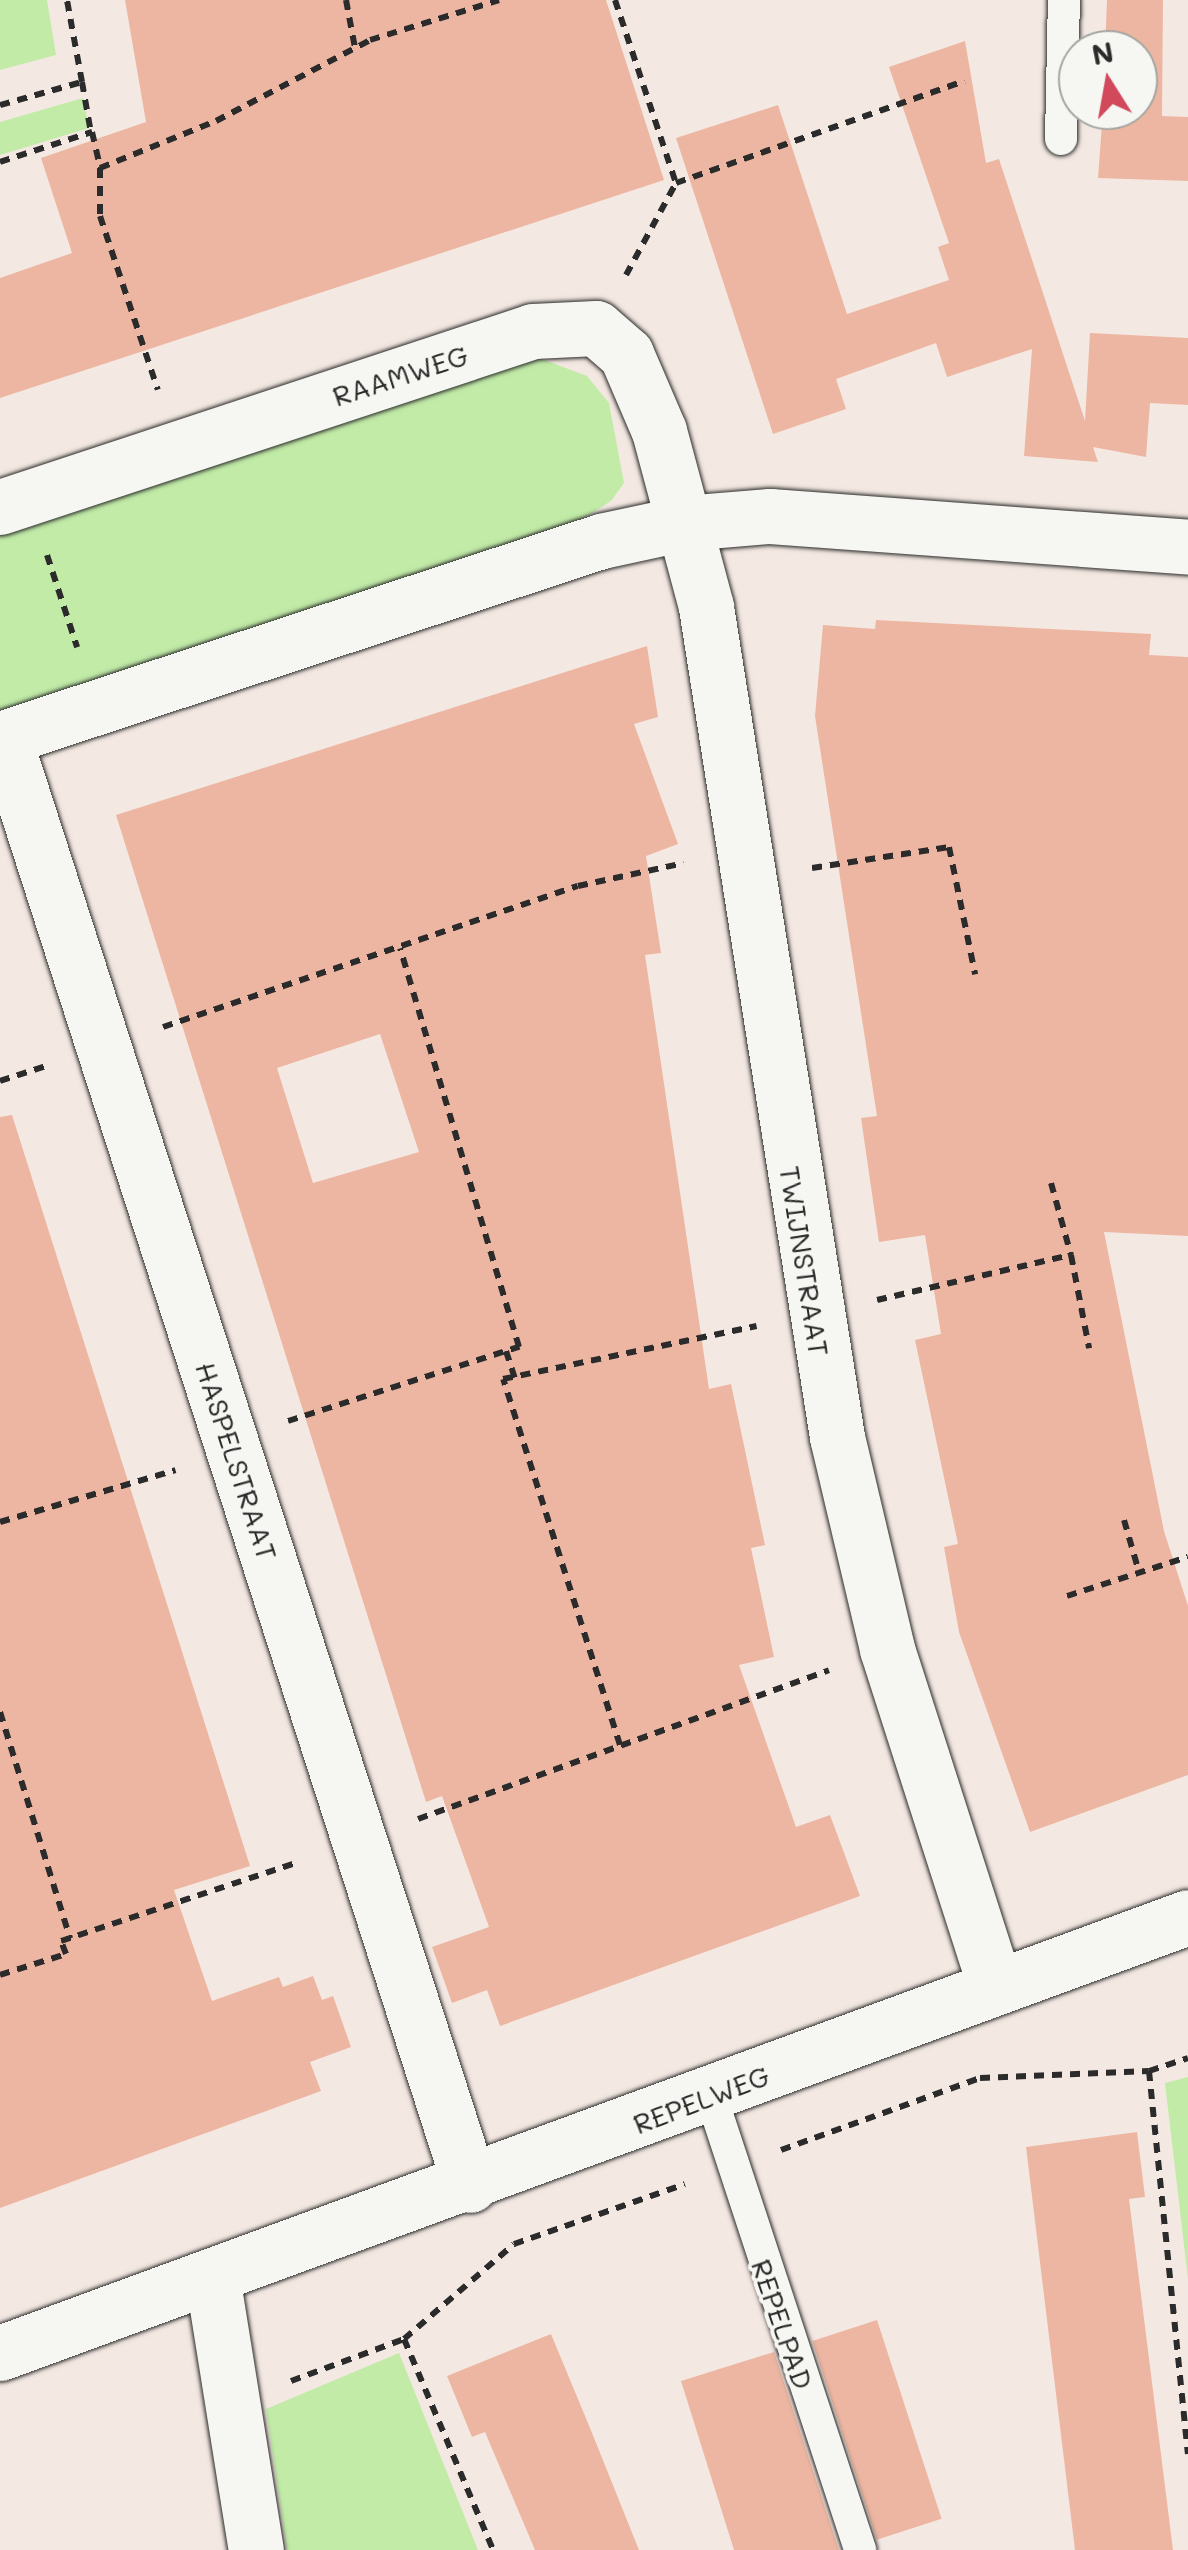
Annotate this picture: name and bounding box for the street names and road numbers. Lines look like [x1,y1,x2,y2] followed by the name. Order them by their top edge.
[328,337,472,413] street label: RAAMWEG
[773,1163,837,1359] street label: TWIJNSTRAAT
[189,1358,285,1564] street label: HASPELSTRAAT
[628,2058,774,2140] street label: REPELWEG
[745,2255,821,2393] street label: REPELPAD

